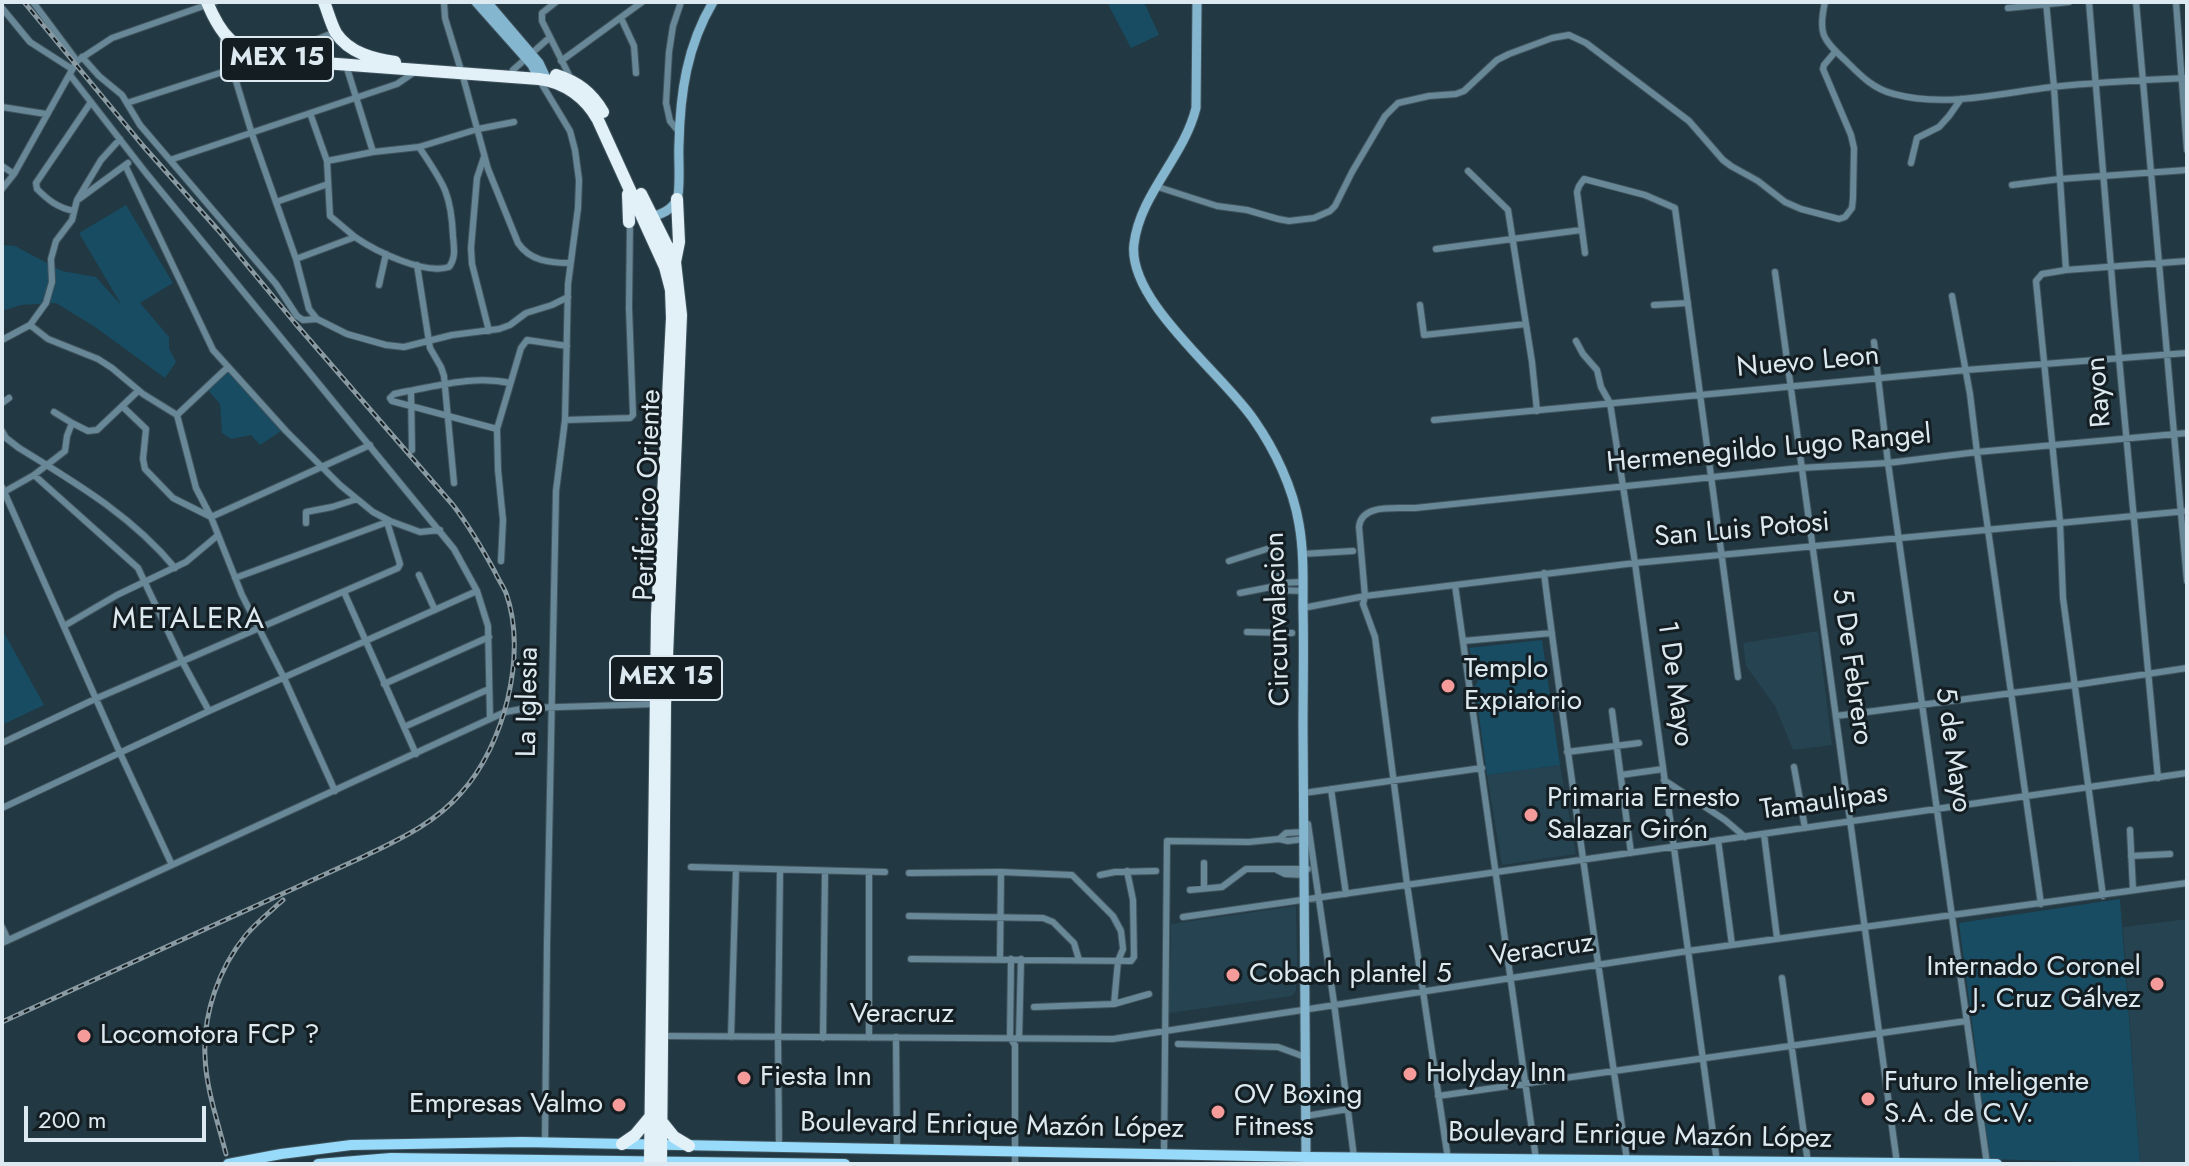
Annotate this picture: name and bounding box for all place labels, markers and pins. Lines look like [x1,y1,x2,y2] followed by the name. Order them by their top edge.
[1464,653,1582,719] place label: Templo Expiatorio
[1439,677,1457,695] marker: Templo Expiatorio
[1547,782,1740,848] place label: Primaria Ernesto Salazar Girón
[1522,806,1540,824] marker: Primaria Ernesto Salazar Girón
[1926,951,2141,1017] place label: Internado Coronel J. Cruz Gálvez
[1249,958,1452,992] place label: Cobach plantel 5
[1224,966,1242,984] marker: Cobach plantel 5
[2148,975,2166,993] marker: Internado Coronel J. Cruz Gálvez
[100,1019,320,1053] place label: Locomotora FCP ?
[75,1027,93,1045] marker: Locomotora FCP ?
[1426,1057,1566,1091] place label: Holyday Inn
[760,1061,872,1095] place label: Fiesta Inn
[1401,1065,1419,1083] marker: Holyday Inn
[1884,1066,2089,1132] place label: Futuro Inteligente S.A. de C.V.
[735,1069,753,1087] marker: Fiesta Inn
[1234,1079,1362,1145] place label: OV Boxing Fitness
[409,1088,603,1122] place label: Empresas Valmo
[1859,1090,1877,1108] marker: Futuro Inteligente S.A. de C.V.
[610,1096,628,1114] marker: Empresas Valmo
[1209,1103,1227,1121] marker: OV Boxing Fitness

